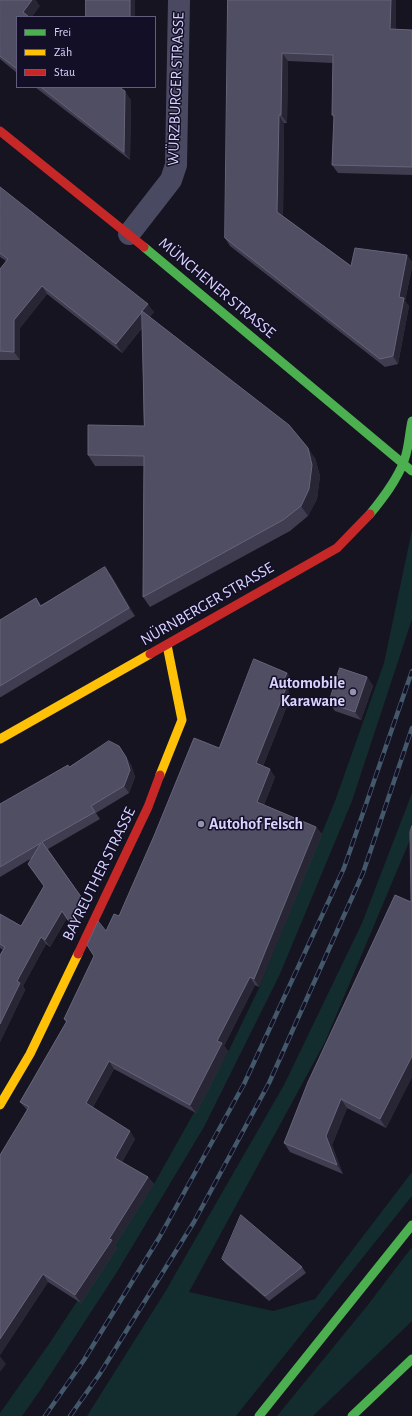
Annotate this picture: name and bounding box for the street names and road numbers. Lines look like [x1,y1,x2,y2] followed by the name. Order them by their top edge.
[164,12,188,166] street label: WÜRZBURGER STRASSE
[155,234,279,342] street label: MÜNCHENER STRASSE
[137,558,277,650] street label: NÜRNBERGER STRASSE
[58,804,140,944] street label: BAYREUTHER STRASSE

